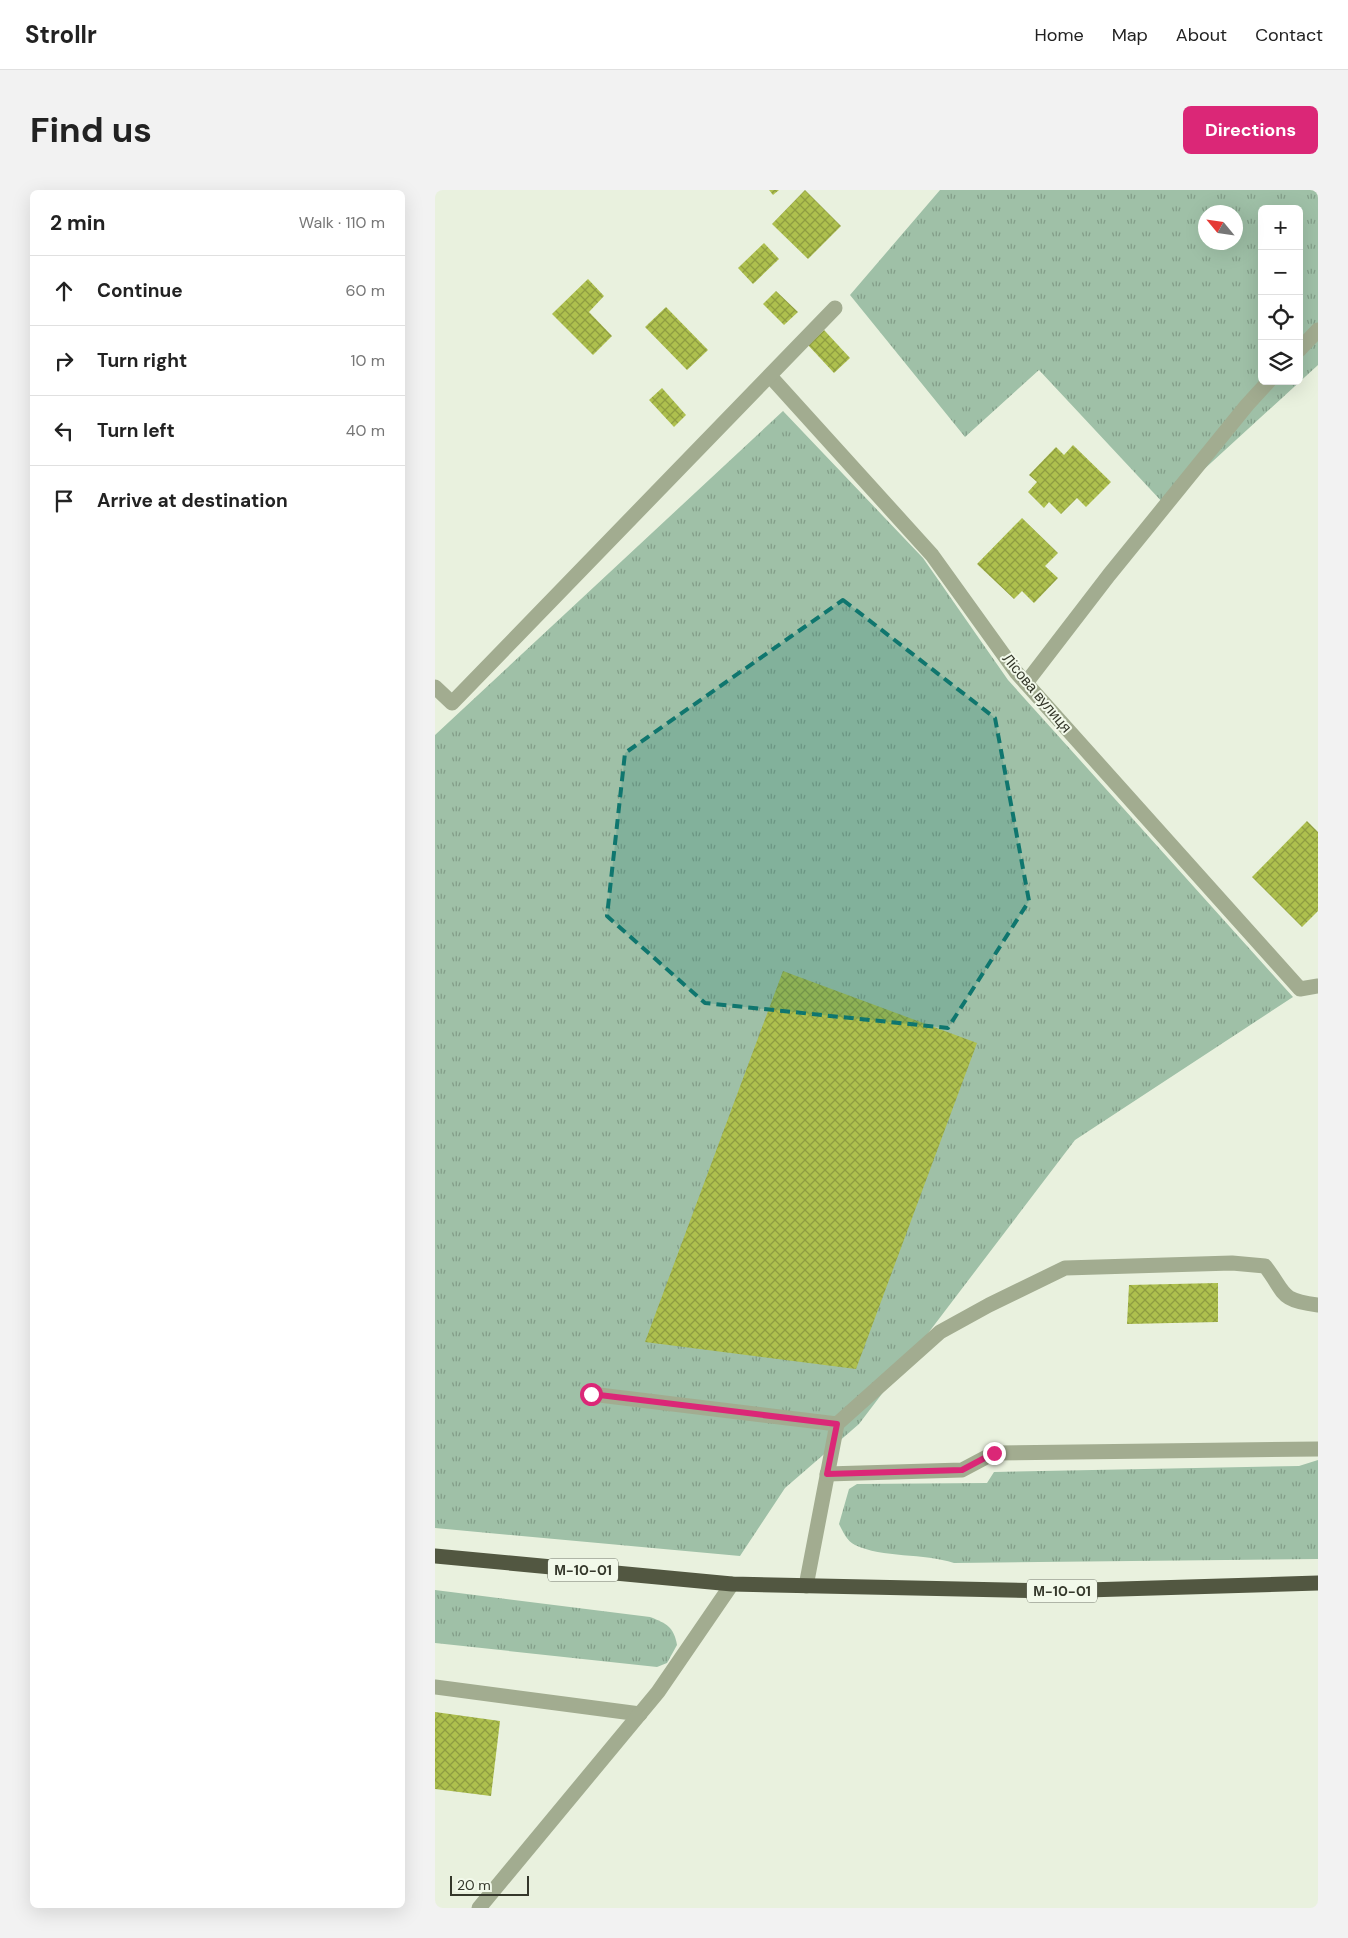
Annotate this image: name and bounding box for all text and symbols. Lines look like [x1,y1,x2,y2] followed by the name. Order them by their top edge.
[25,19,97,50] text: Strollr
[1034,23,1084,47] text: Home
[1112,23,1148,47] text: Map
[1176,23,1227,47] text: About
[1255,23,1323,47] text: Contact
[1183,106,1318,154] button: Directions
[30,107,152,153] text: Find us
[1198,205,1243,250] north arrow
[1258,205,1303,385] map controls
[1258,205,1303,250] button: +
[50,209,106,237] text: 2 min
[299,212,385,233] text: Walk · 110 m
[1258,250,1303,295] button: −
[50,277,78,305] icon: ahead
[97,278,183,303] text: Continue
[345,280,385,301] text: 60 m
[1258,295,1303,340] button: locate
[1258,340,1303,385] button: layers
[50,347,78,375] icon: right
[97,348,187,373] text: Turn right
[351,350,385,371] text: 10 m
[50,417,78,445] icon: left
[97,418,175,443] text: Turn left
[346,420,385,441] text: 40 m
[50,487,78,515] icon: arrive
[97,488,288,513] text: Arrive at destination
[998,649,1076,737] street label: Лісова вулиця
[580,1383,603,1406] route start
[983,1442,1006,1465] route end
[548,1558,618,1582] road number: М-10-01
[1027,1580,1097,1602] road number: М-10-01
[450,1873,529,1896] scale bar
[457,1876,491,1894] text: 20 m

